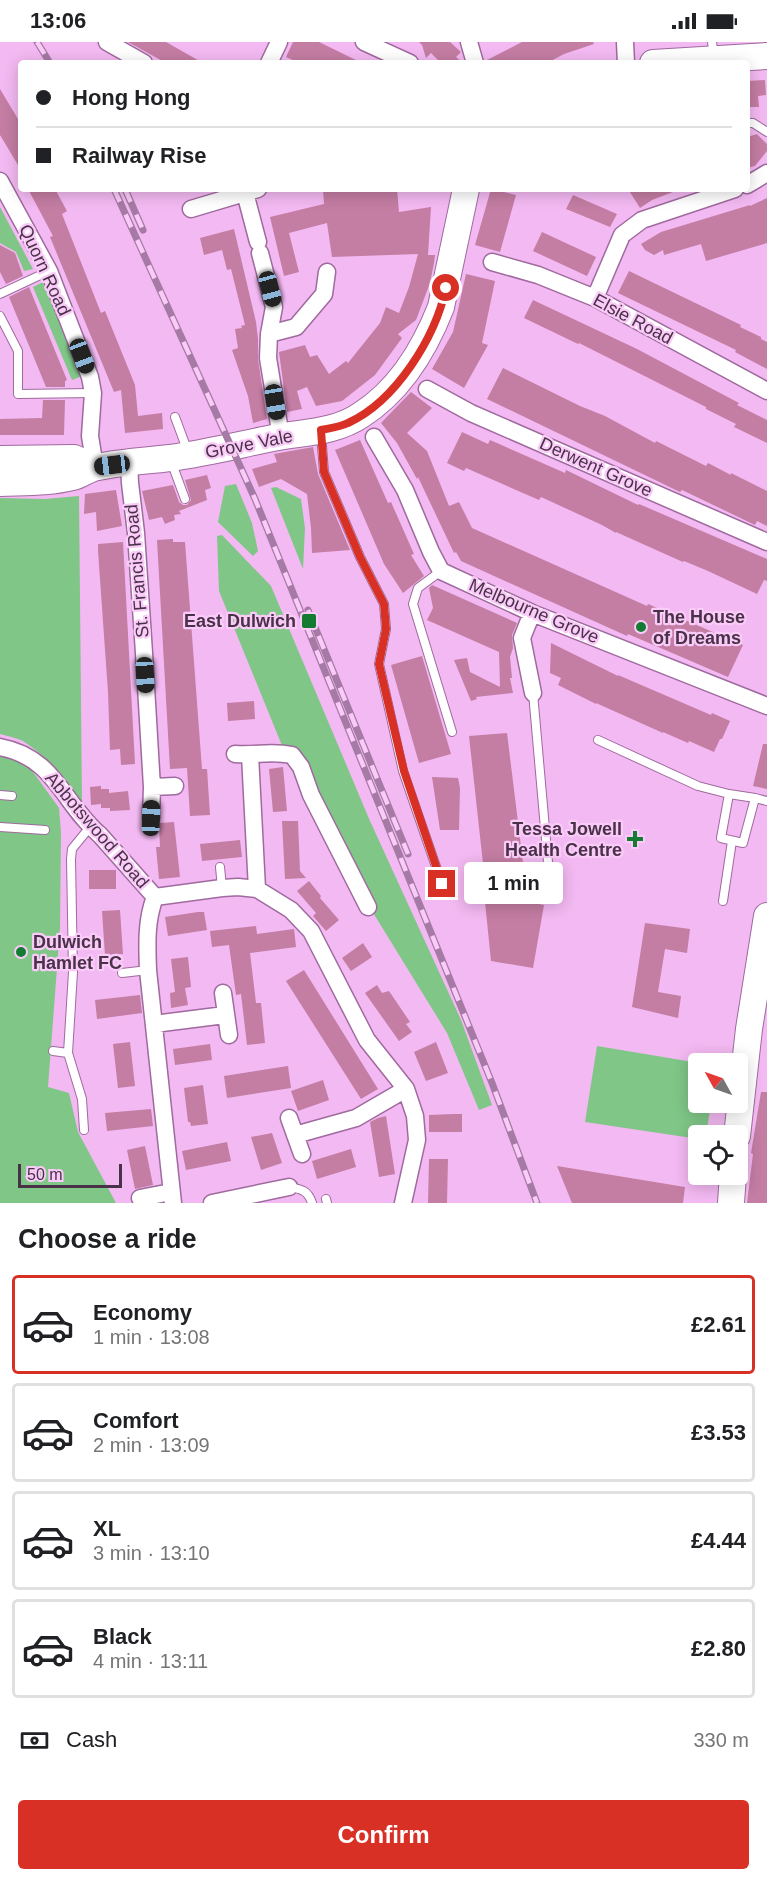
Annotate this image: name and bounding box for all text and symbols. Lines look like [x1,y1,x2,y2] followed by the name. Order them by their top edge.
[30,8,86,33] text: 13:06
[72,85,191,110] text: Hong Hong
[72,143,207,168] text: Railway Rise
[15,221,75,319] street label: Quorn Road
[257,269,283,309] car
[432,274,459,301] route start
[590,290,676,348] street label: Elsie Road
[67,336,97,376] car
[263,383,287,421] car
[204,426,294,462] street label: Grove Vale
[537,433,655,501] street label: Derwent Grove
[93,454,131,476] car
[121,503,153,639] street label: St. Francis Road
[466,575,602,647] street label: Melbourne Grove
[653,607,745,648] place label: The House of Dreams
[184,611,296,631] place label: East Dulwich
[300,612,318,630] marker: East Dulwich
[634,620,648,634] marker: The House of Dreams
[135,657,155,693] car
[41,768,153,892] street label: Abbotswood Road
[141,800,161,836] car
[505,819,622,860] place label: Tessa Jowell Health Centre
[626,830,644,848] marker: Tessa Jowell Health Centre
[463,863,562,905] callout: 1 min
[428,870,455,897] route end
[487,872,540,894] text: 1 min
[33,932,122,973] place label: Dulwich Hamlet FC
[14,945,28,959] marker: Dulwich Hamlet FC
[688,1053,748,1113] north arrow
[688,1053,748,1185] map controls
[688,1125,748,1185] button: locate
[18,1161,122,1188] scale bar
[27,1166,63,1183] text: 50 m
[18,1224,197,1254] text: Choose a ride
[21,1298,75,1352] icon: car
[93,1300,192,1325] text: Economy
[691,1312,746,1337] text: £2.61
[93,1326,210,1348] text: 1 min · 13:08
[21,1406,75,1460] icon: car
[93,1408,179,1433] text: Comfort
[691,1420,746,1445] text: £3.53
[93,1434,210,1456] text: 2 min · 13:09
[21,1514,75,1568] icon: car
[93,1516,121,1541] text: XL
[691,1528,746,1553] text: £4.44
[93,1542,210,1564] text: 3 min · 13:10
[21,1622,75,1676] icon: car
[93,1624,152,1649] text: Black
[691,1636,746,1661] text: £2.80
[93,1650,208,1672] text: 4 min · 13:11
[18,1724,51,1757] icon: cash
[66,1727,117,1752] text: Cash
[693,1729,749,1751] text: 330 m
[18,1800,749,1869] button: Confirm

